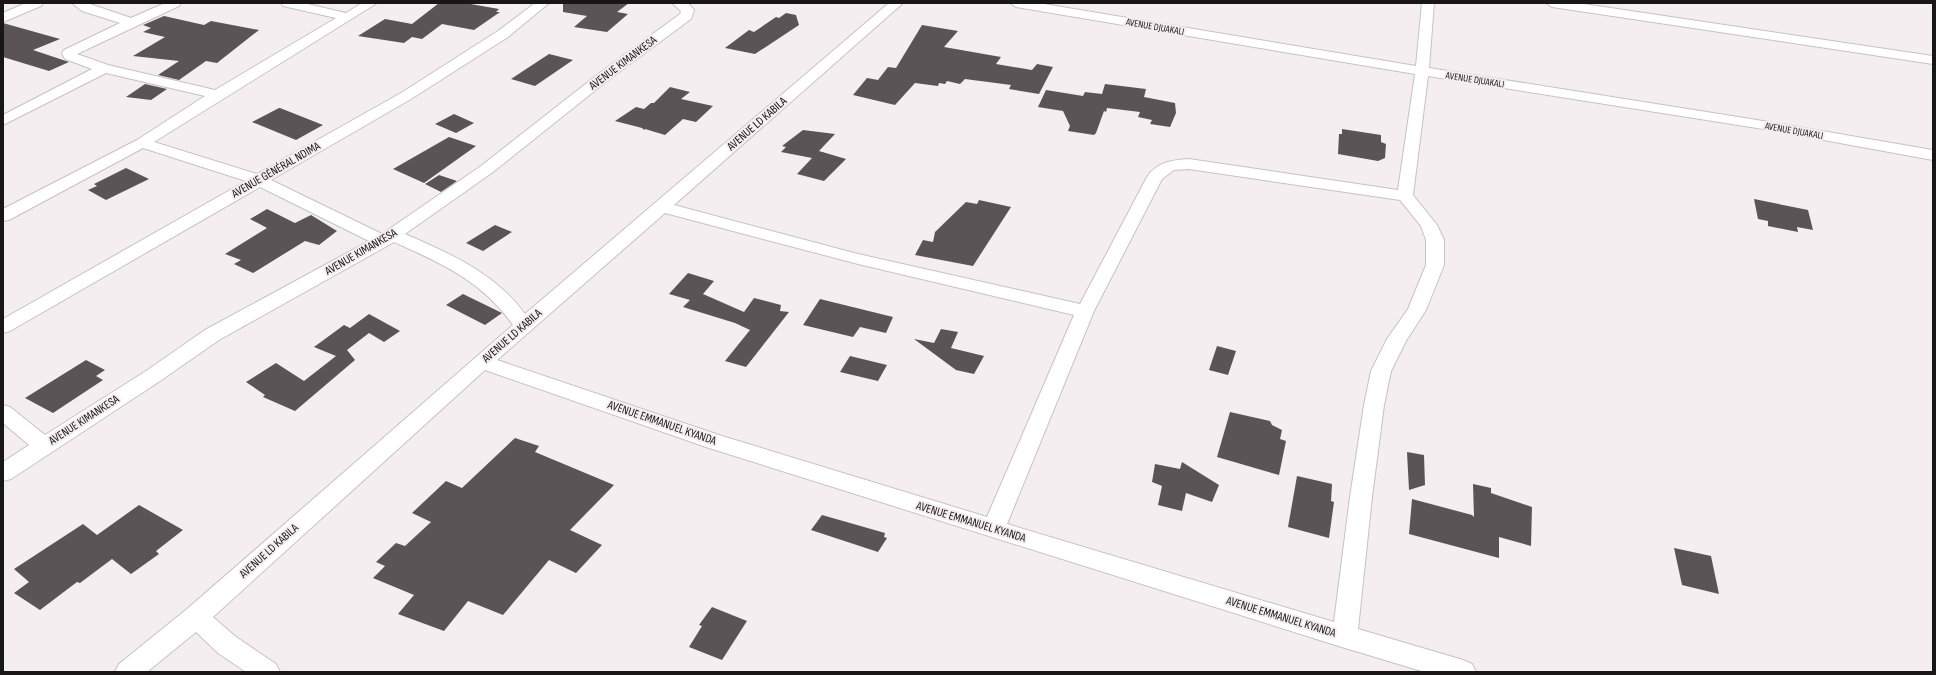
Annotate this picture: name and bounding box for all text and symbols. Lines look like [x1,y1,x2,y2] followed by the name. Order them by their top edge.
[1124,16,1185,38] street label: AVENUE DJUAKALI
[585,32,660,94] street label: AVENUE KIMANKESA
[1444,69,1505,91] street label: AVENUE DJUAKALI
[723,93,791,155] street label: AVENUE LD KABILA
[1763,120,1824,142] street label: AVENUE DJUAKALI
[228,138,324,202] street label: AVENUE GÉNÉRAL NDIMA
[321,225,400,279] street label: AVENUE KIMANKESA
[478,305,546,367] street label: AVENUE LD KABILA
[45,391,123,449] street label: AVENUE KIMANKESA
[605,397,719,449] street label: AVENUE EMMANUEL KYANDA
[913,498,1028,546] street label: AVENUE EMMANUEL KYANDA
[236,520,302,582] street label: AVENUE LD KABILA
[1223,593,1338,641] street label: AVENUE EMMANUEL KYANDA

